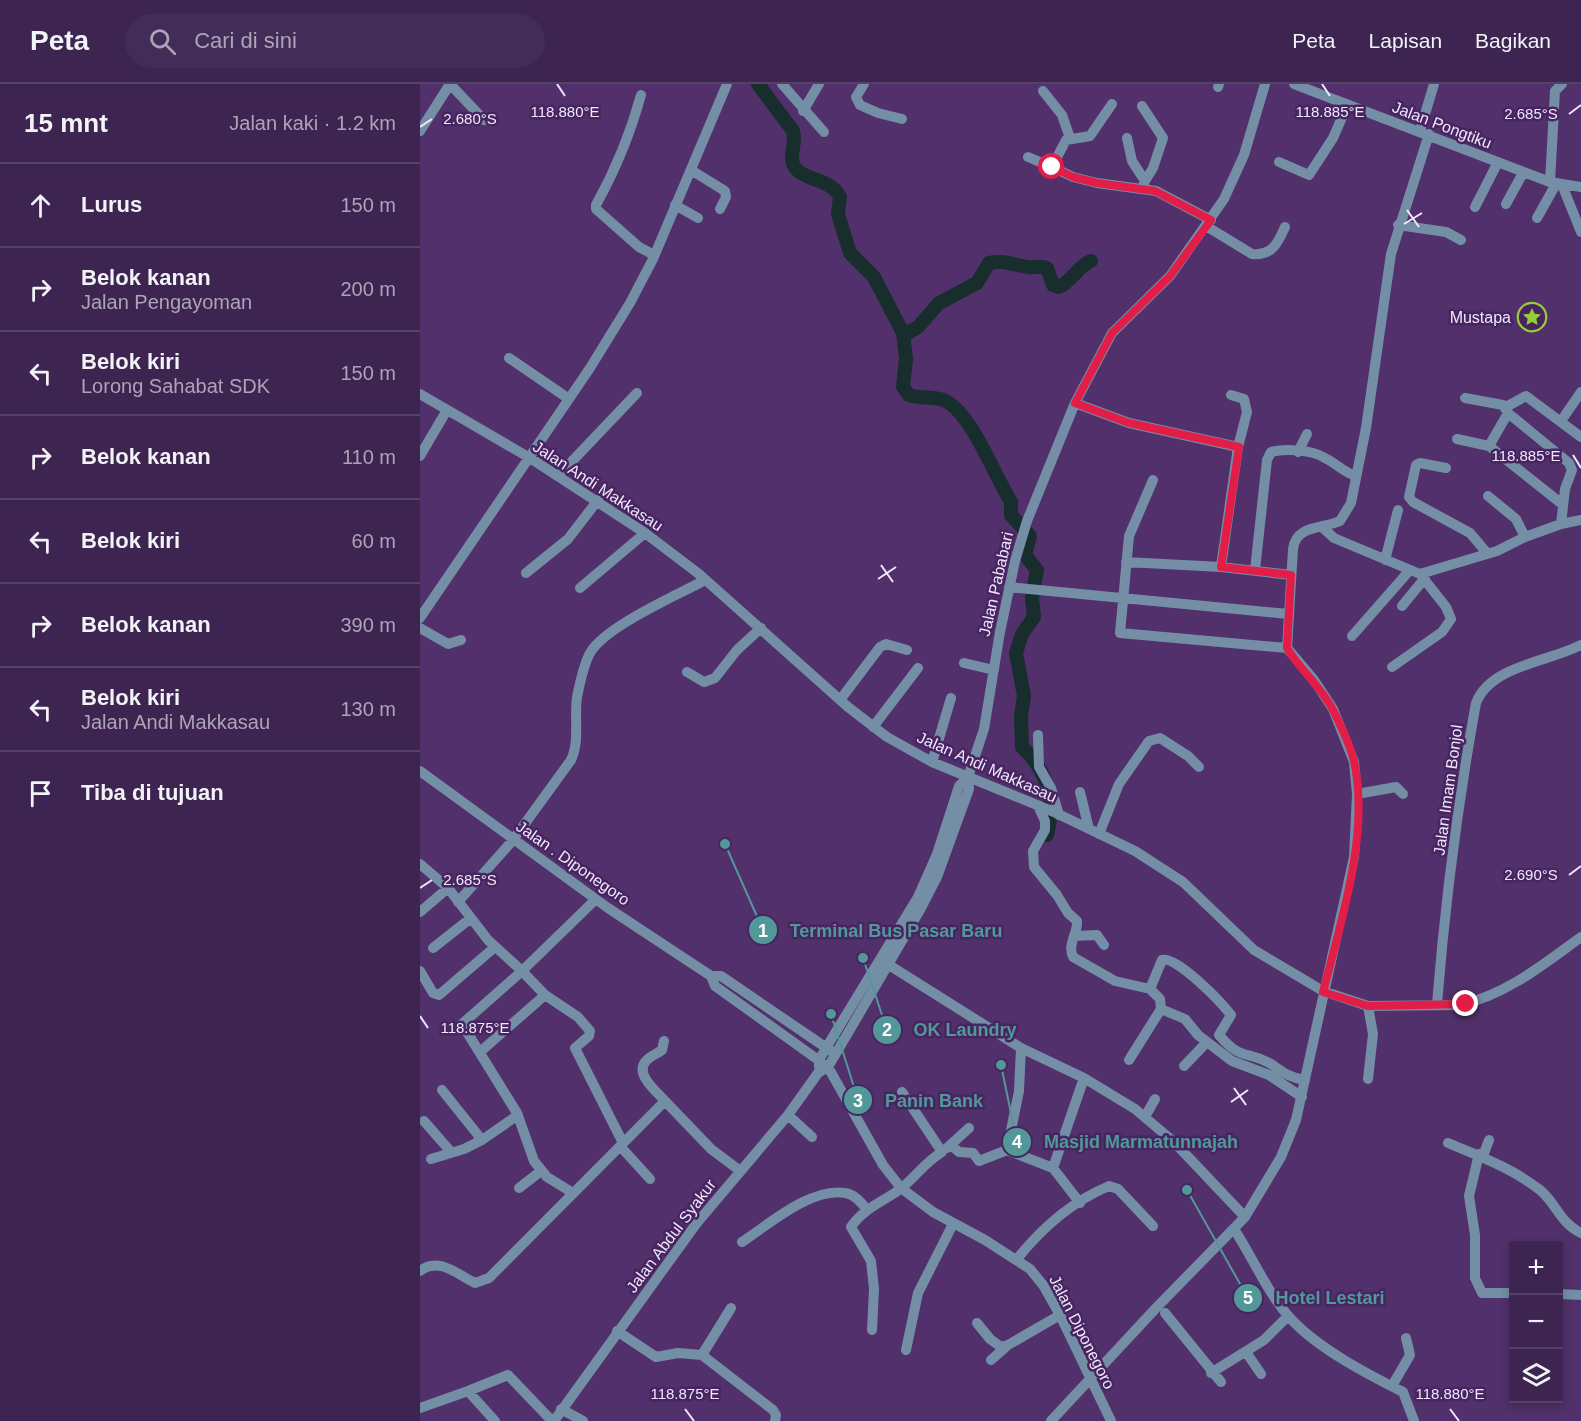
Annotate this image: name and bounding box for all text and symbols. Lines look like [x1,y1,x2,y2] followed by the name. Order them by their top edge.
[125,14,545,68] search box
[30,25,89,56] text: Peta
[146,25,179,58] icon: search
[194,28,297,53] text: Cari di sini
[1292,29,1336,52] text: Peta
[1369,29,1442,52] text: Lapisan
[1475,29,1551,52] text: Bagikan
[1390,98,1494,152] street label: Jalan Pongtiku
[530,103,600,120] text: 118.880°E
[1295,103,1365,120] text: 118.885°E
[1504,105,1558,122] text: 2.685°S
[24,108,108,138] text: 15 mnt
[443,110,497,127] text: 2.680°S
[229,112,396,134] text: Jalan kaki · 1.2 km
[1038,153,1064,179] route start
[24,189,57,222] icon: ahead
[81,192,142,217] text: Lurus
[340,194,396,216] text: 150 m
[81,265,211,290] text: Belok kanan
[24,273,57,306] icon: right
[340,278,396,300] text: 200 m
[81,291,252,313] text: Jalan Pengayoman
[1516,301,1548,333] place icon: Mustapa
[1450,309,1511,326] place label: Mustapa
[81,349,180,374] text: Belok kiri
[24,357,57,390] icon: left
[340,362,396,384] text: 150 m
[81,375,270,397] text: Lorong Sahabat SDK
[530,438,666,534] street label: Jalan Andi Makkasau
[24,441,57,474] icon: right
[81,444,211,469] text: Belok kanan
[342,446,396,468] text: 110 m
[1491,447,1561,464] text: 118.885°E
[24,525,57,558] icon: left
[81,528,180,553] text: Belok kiri
[352,530,396,552] text: 60 m
[976,530,1016,638] street label: Jalan Pababari
[24,609,57,642] icon: right
[81,612,211,637] text: Belok kanan
[340,614,396,636] text: 390 m
[81,685,180,710] text: Belok kiri
[24,693,57,726] icon: left
[340,698,396,720] text: 130 m
[81,711,270,733] text: Jalan Andi Makkasau
[1430,724,1466,856] street label: Jalan Imam Bonjol
[914,728,1060,806] street label: Jalan Andi Makkasau
[24,777,57,810] icon: arrive
[81,780,224,805] text: Tiba di tujuan
[513,818,633,909] street label: Jalan . Diponegoro
[1504,866,1558,883] text: 2.690°S
[443,871,497,888] text: 2.685°S
[748,912,1015,948] callout: Terminal Bus Pasar Baru
[758,921,768,941] text: 1
[790,921,1002,941] text: Terminal Bus Pasar Baru
[1452,990,1478,1016] route end
[872,1012,1029,1048] callout: OK Laundry
[440,1019,510,1036] text: 118.875°E
[882,1020,892,1040] text: 2
[913,1020,1017,1040] text: OK Laundry
[843,1082,995,1118] callout: Panin Bank
[853,1091,863,1111] text: 3
[885,1091,984,1111] text: Panin Bank
[1002,1124,1250,1160] callout: Masjid Marmatunnajah
[1012,1132,1022,1152] text: 4
[1044,1132,1238,1152] text: Masjid Marmatunnajah
[623,1176,719,1296] street label: Jalan Abdul Syakur
[1509,1241,1563,1403] map controls
[1509,1241,1563,1295] button: +
[1046,1272,1118,1392] street label: Jalan Diponegoro
[1233,1280,1396,1316] callout: Hotel Lestari
[1243,1288,1253,1308] text: 5
[1275,1288,1385,1308] text: Hotel Lestari
[1509,1295,1563,1349] button: −
[1509,1349,1563,1403] button: layers
[650,1385,720,1402] text: 118.875°E
[1415,1385,1485,1402] text: 118.880°E

